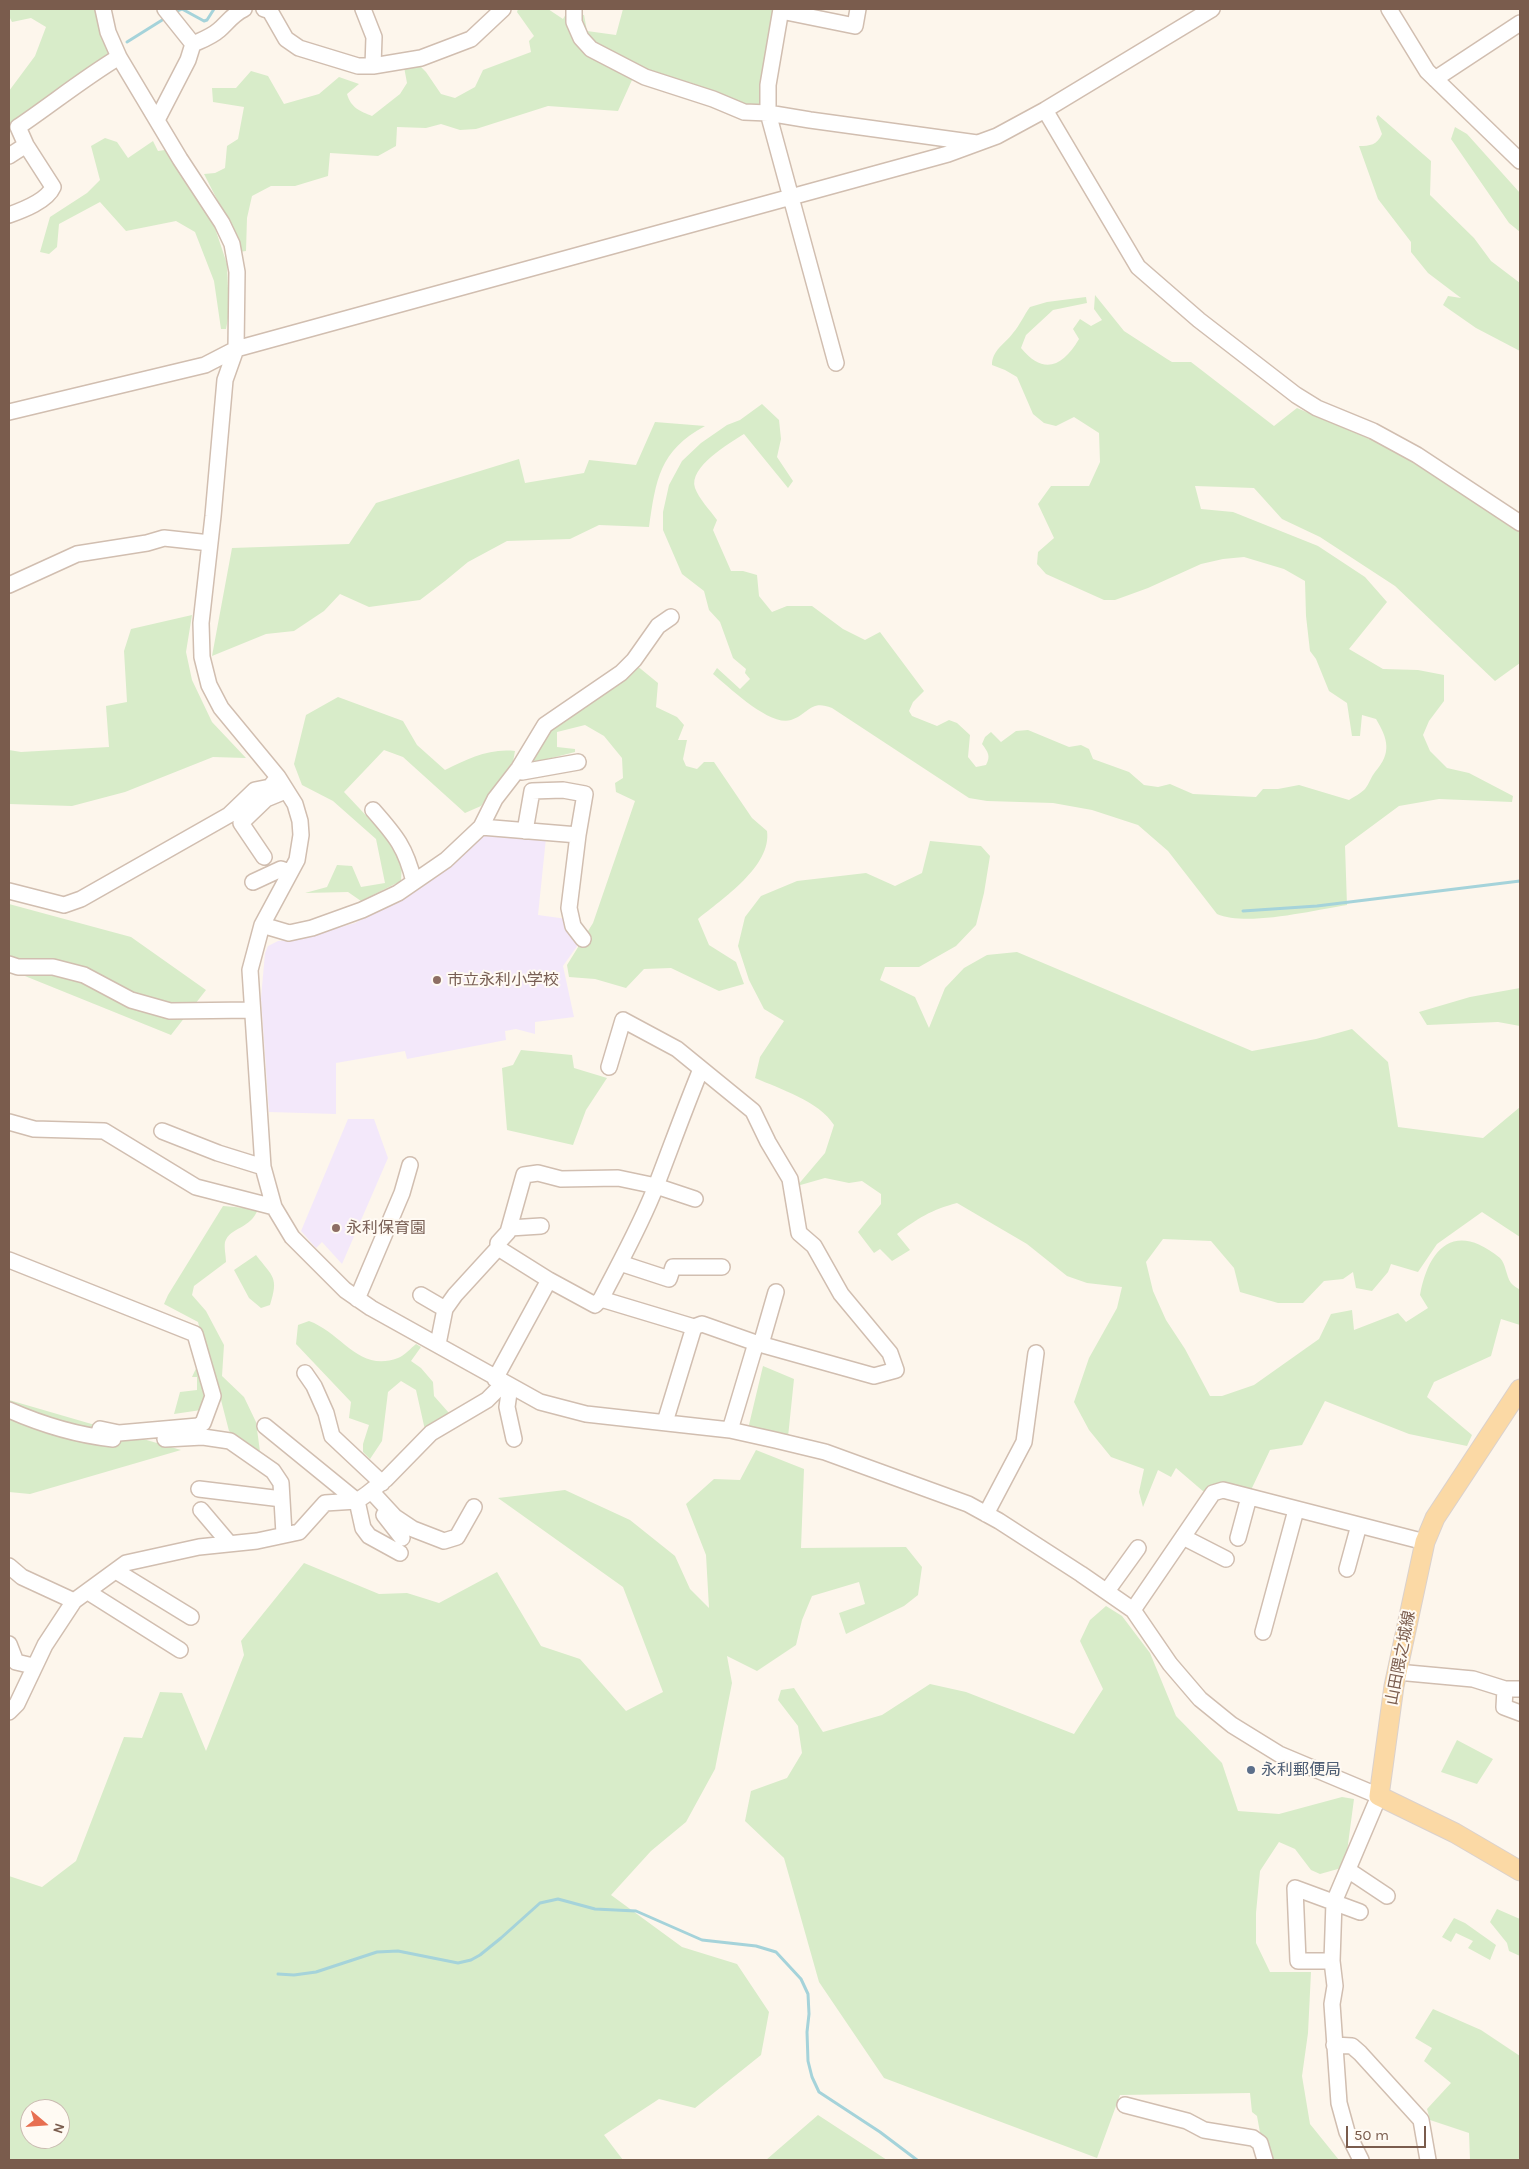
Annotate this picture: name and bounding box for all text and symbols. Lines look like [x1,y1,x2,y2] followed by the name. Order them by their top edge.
[447,970,559,990] place label: 市立永利小学校
[431,974,443,986] marker: 市立永利小学校
[346,1218,426,1238] place label: 永利保育園
[330,1222,342,1234] marker: 永利保育園
[1382,1609,1420,1707] street label: 山田隈之城線
[1261,1760,1341,1780] place label: 永利郵便局
[1245,1764,1257,1776] marker: 永利郵便局
[20,2099,70,2149] north arrow
[1349,2116,1429,2148] scale bar
[49,2121,68,2136] text: N
[1354,2126,1389,2144] text: 50 m

